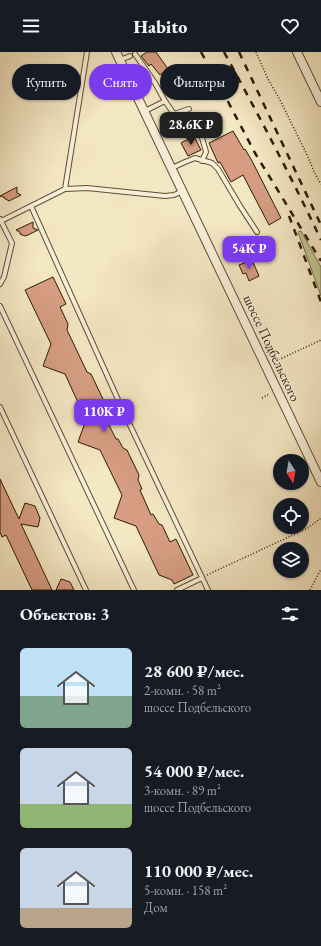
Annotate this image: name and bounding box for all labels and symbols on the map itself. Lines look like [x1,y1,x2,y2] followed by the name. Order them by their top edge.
[154,112,228,146] pin: 28.6K ₽
[221,236,277,270] pin: 54K ₽
[239,292,305,404] street label: шоссе Подбельского
[71,399,137,433] pin: 110K ₽
[273,454,309,490] north arrow

